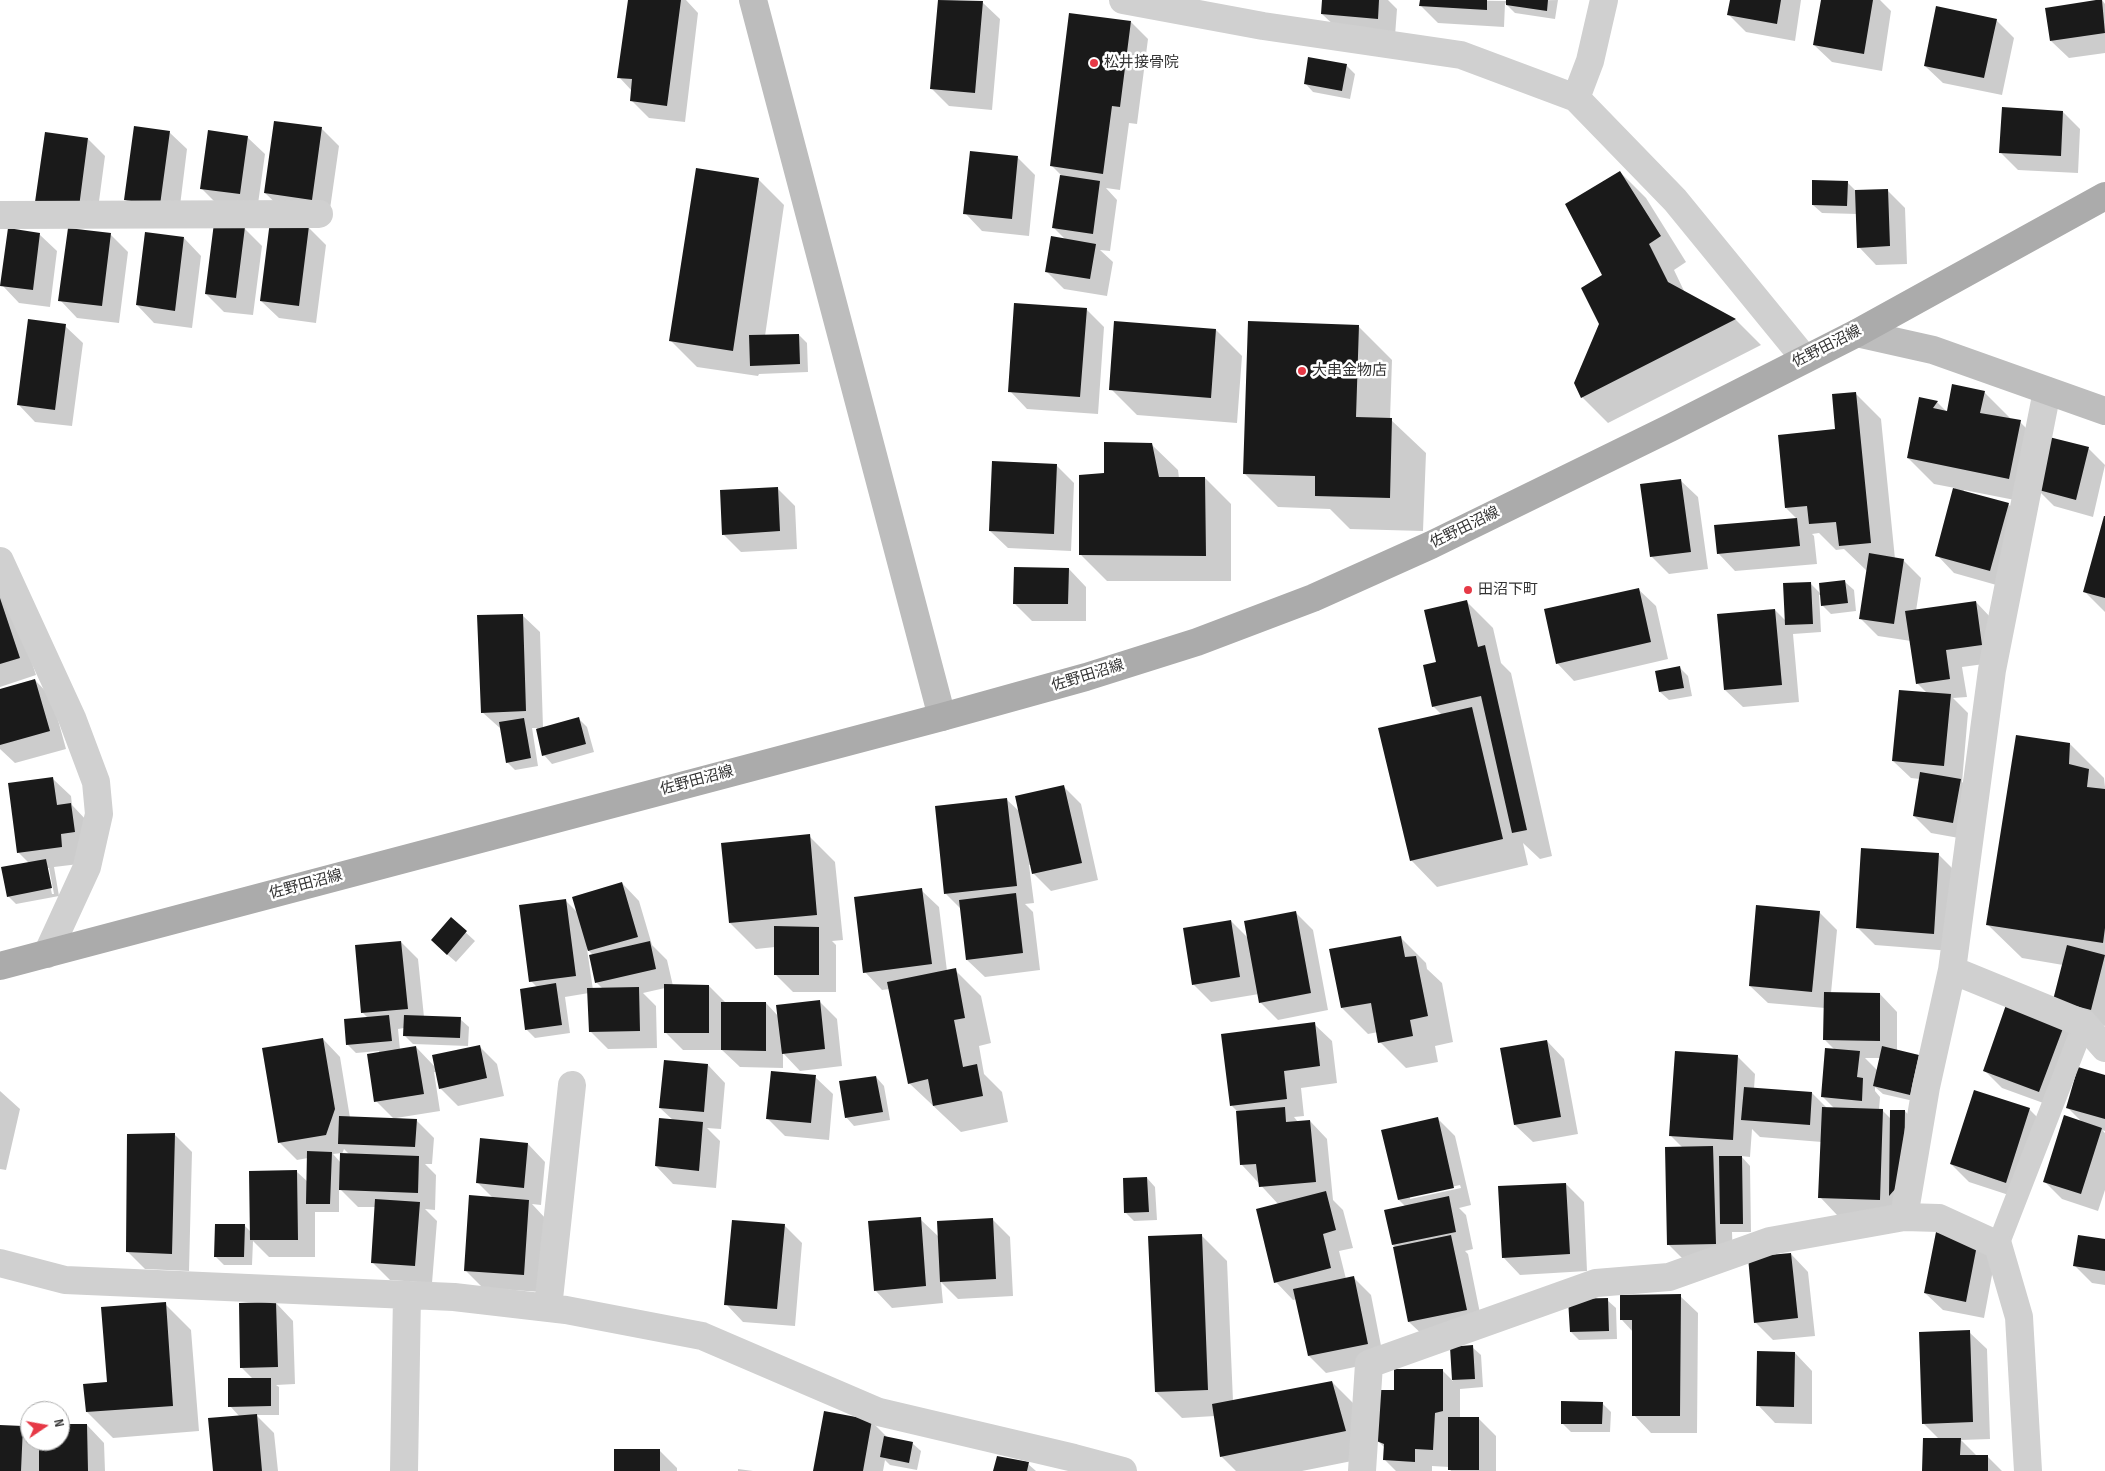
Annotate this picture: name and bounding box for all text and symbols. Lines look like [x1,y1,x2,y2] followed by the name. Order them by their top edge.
[1104,54,1179,72] place label: 松井接骨院
[1088,57,1100,69] marker: 松井接骨院
[1790,322,1864,372] street label: 佐野田沼線
[1312,362,1387,380] place label: 大串金物店
[1296,365,1308,377] marker: 大串金物店
[1427,503,1503,553] street label: 佐野田沼線
[1478,581,1538,599] place label: 田沼下町
[1462,584,1474,596] marker: 田沼下町
[1050,656,1126,696] street label: 佐野田沼線
[658,763,736,799] street label: 佐野田沼線
[267,867,345,903] street label: 佐野田沼線
[20,1401,70,1451] north arrow
[50,1418,68,1428] text: N

